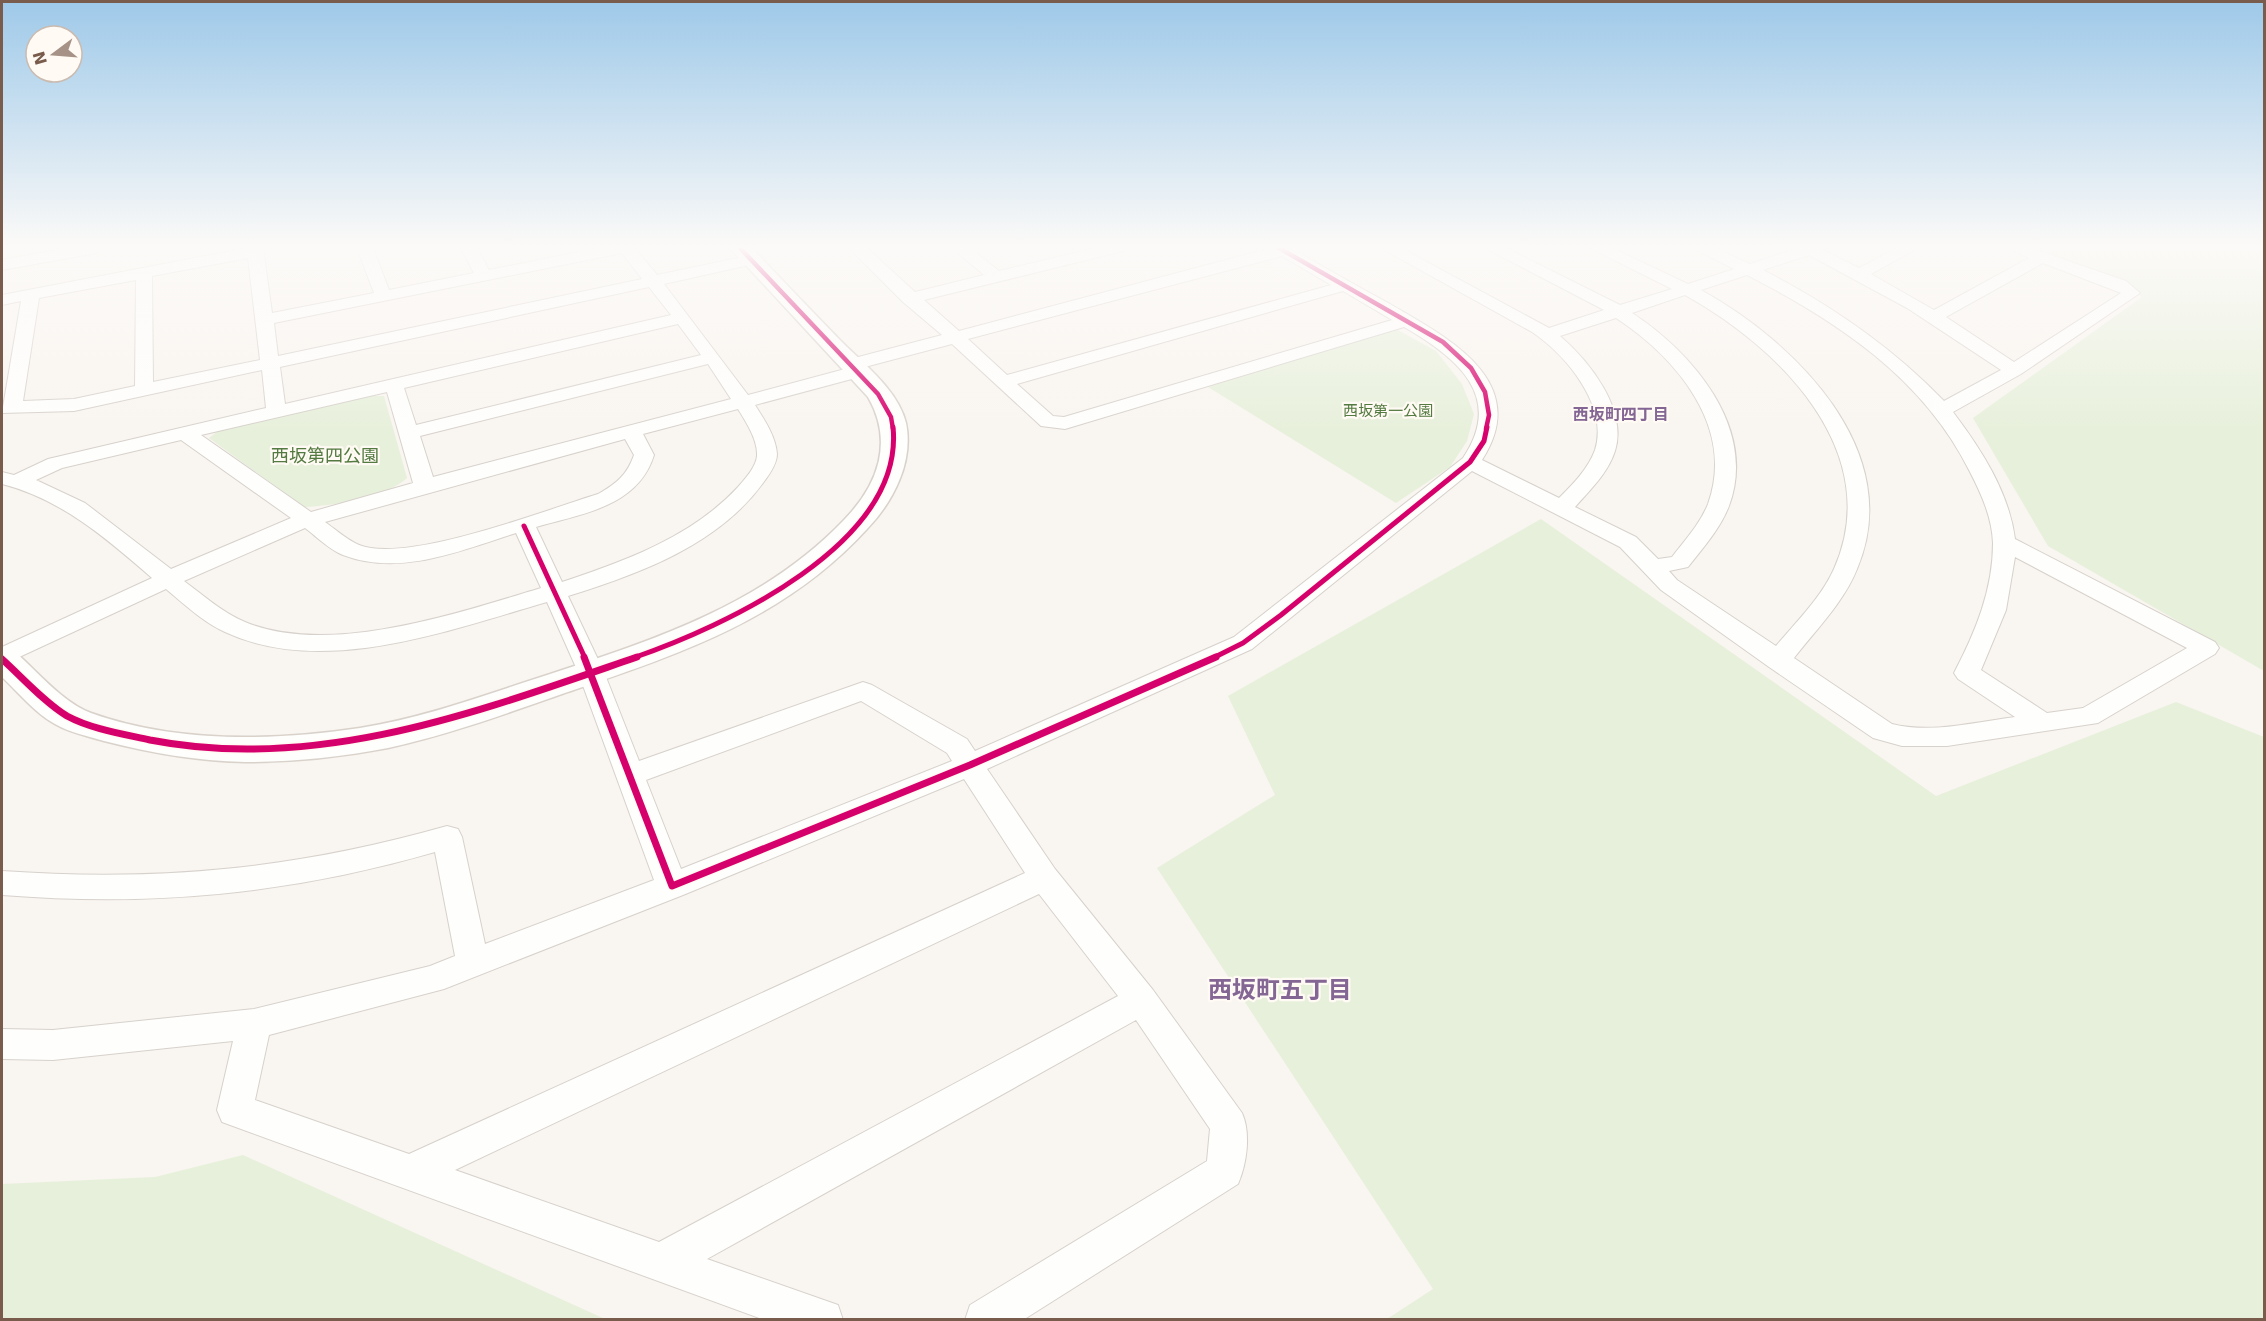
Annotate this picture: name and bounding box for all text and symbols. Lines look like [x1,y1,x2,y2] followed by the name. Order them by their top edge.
[24,24,84,84] north arrow
[29,49,51,67] text: N
[1343,402,1433,420] park label: 西坂第一公園
[1573,405,1669,424] district label: 西坂町四丁目
[271,445,379,466] park label: 西坂第四公園
[1208,976,1352,1004] district label: 西坂町五丁目

